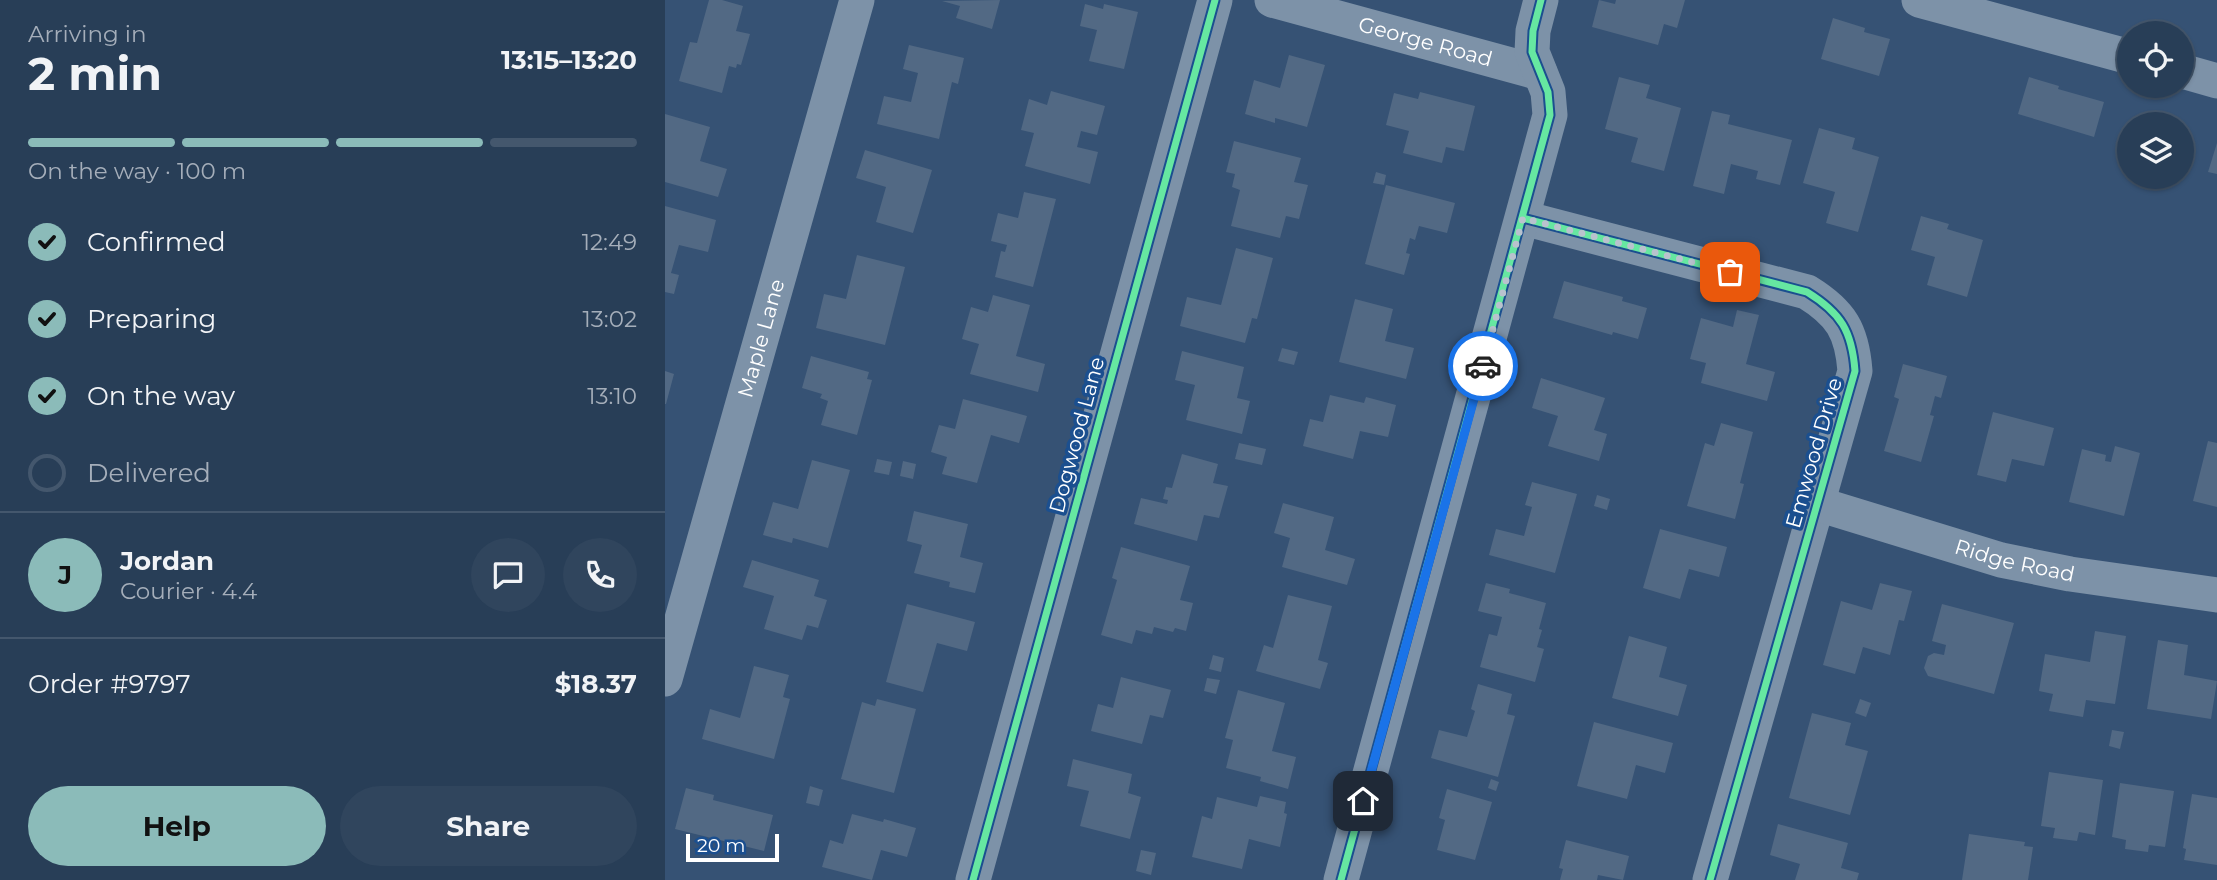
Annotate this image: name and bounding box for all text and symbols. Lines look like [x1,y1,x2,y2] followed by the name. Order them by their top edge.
[1356,11,1495,71] street label: George Road
[28,20,147,48] text: Arriving in
[2117,21,2194,189] map controls
[2117,21,2194,98] button: locate
[501,44,637,76] text: 13:15–13:20
[28,45,162,102] text: 2 min
[2117,112,2194,189] button: layers
[28,157,246,185] text: On the way · 100 m
[28,223,66,261] icon: check
[87,226,226,258] text: Confirmed
[582,228,637,256] text: 12:49
[1700,242,1760,302] pin
[1711,253,1749,291] icon: bag
[732,276,789,400] street label: Maple Lane
[28,300,66,338] icon: check
[87,303,216,335] text: Preparing
[583,305,637,333] text: 13:02
[1448,331,1518,401] courier
[1464,347,1502,385] icon: car
[1044,354,1109,516] street label: Dogwood Lane
[1780,375,1847,531] street label: Emwood Drive
[28,377,66,415] icon: check
[87,380,235,412] text: On the way
[587,382,637,410] text: 13:10
[87,457,211,489] text: Delivered
[1952,534,2077,587] street label: Ridge Road
[471,538,545,612] button: chat
[563,538,637,612] button: phone
[120,545,214,577] text: Jordan
[58,559,72,591] text: J
[120,577,257,605] text: Courier · 4.4
[28,668,190,700] text: Order #9797
[555,668,637,700] text: $18.37
[1333,771,1393,831] pin
[1344,782,1382,820] icon: home
[28,786,326,866] button: Help
[340,786,637,866] button: Share
[686,831,779,863] scale bar
[697,834,745,857] text: 20 m

